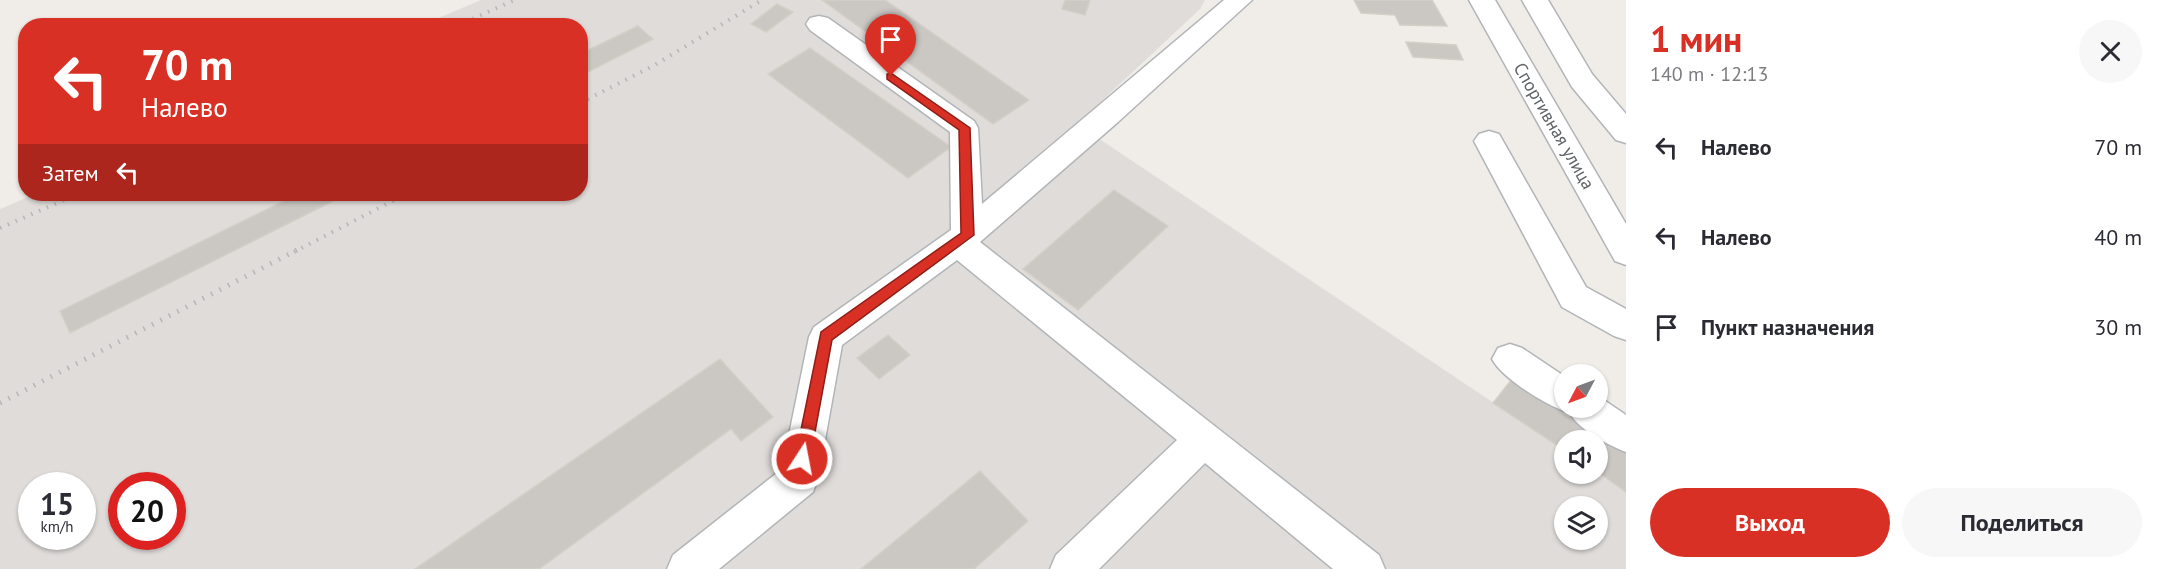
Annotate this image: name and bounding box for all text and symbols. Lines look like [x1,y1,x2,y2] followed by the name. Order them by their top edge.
[865,14,916,76] pin
[1650,15,1742,62] text: 1 мин
[2079,20,2142,83] button: close
[874,23,907,56] icon: arrive
[141,37,233,92] text: 70 m
[42,42,120,120] icon: left
[1509,58,1600,193] street label: Спортивная улица
[1650,61,1768,87] text: 140 m · 12:13
[141,90,228,124] text: Налево
[1650,131,1683,164] icon: left
[1701,133,1772,161] text: Налево
[2094,133,2142,161] text: 70 m
[111,156,144,189] icon: left
[42,159,99,187] text: Затем
[1650,221,1683,254] icon: left
[1701,223,1772,251] text: Налево
[2094,223,2142,251] text: 40 m
[1650,311,1683,344] icon: arrive
[1701,313,1874,341] text: Пункт назначения
[2094,313,2142,341] text: 30 m
[1554,364,1608,418] north arrow
[1554,364,1608,550] map controls
[770,427,834,491] position arrow
[1554,430,1608,484] button: sound
[108,472,186,550] speed limit sign: 20
[40,484,74,523] text: 15
[1650,488,1890,557] button: Выход
[1902,488,2142,557] button: Поделиться
[1554,496,1608,550] button: layers
[41,517,73,536] text: km/h

